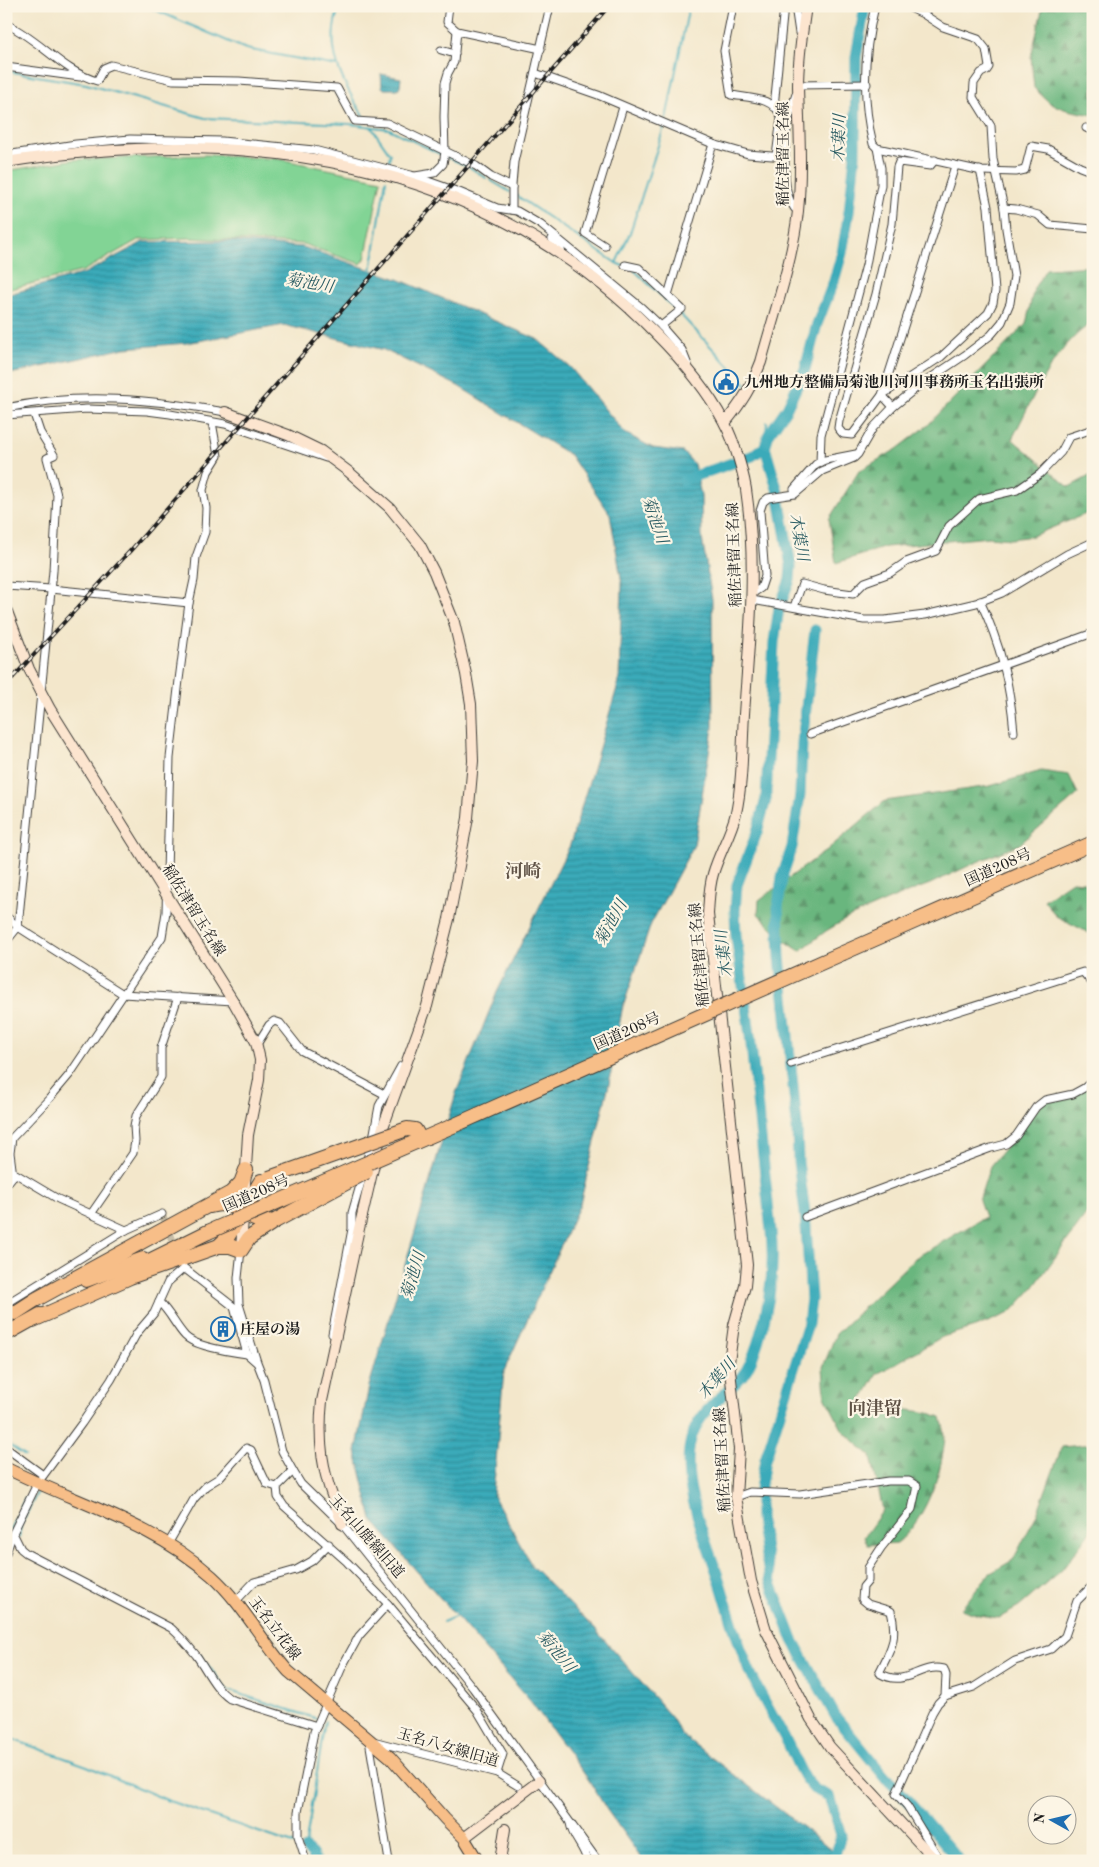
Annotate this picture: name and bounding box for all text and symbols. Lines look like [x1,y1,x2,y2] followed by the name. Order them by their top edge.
[775,101,792,207] street label: 稲佐津留玉名線
[829,112,849,162] water label: 木葉川
[285,270,337,296] water label: 菊池川
[713,369,739,395] public building icon: 九州地方整備局菊池川河川事務所玉名出張所
[744,373,1044,391] place label: 九州地方整備局菊池川河川事務所玉名出張所
[639,495,672,548] water label: 菊池川
[724,502,745,608] street label: 稲佐津留玉名線
[786,512,812,564] water label: 木葉川
[962,845,1034,890] street label: 国道208号
[159,861,229,959] street label: 稲佐津留玉名線
[505,861,541,881] district label: 河崎
[591,895,631,948] water label: 菊池川
[686,902,713,1008] street label: 稲佐津留玉名線
[712,927,736,979] water label: 木葉川
[591,1009,663,1054] street label: 国道208号
[220,1171,292,1216] street label: 国道208号
[397,1248,429,1301] water label: 菊池川
[210,1316,236,1342] building icon: 庄屋の湯
[240,1321,300,1338] place label: 庄屋の湯
[694,1353,741,1403] water label: 木葉川
[848,1398,902,1418] district label: 向津留
[711,1407,734,1513] street label: 稲佐津留玉名線
[326,1491,407,1582] street label: 玉名山鹿線旧道
[245,1593,304,1663] street label: 玉名立花線
[534,1627,580,1677] water label: 菊池川
[395,1725,501,1770] street label: 玉名八女線旧道
[1026,1794,1076,1844] north arrow
[1032,1812,1048,1825] text: N

